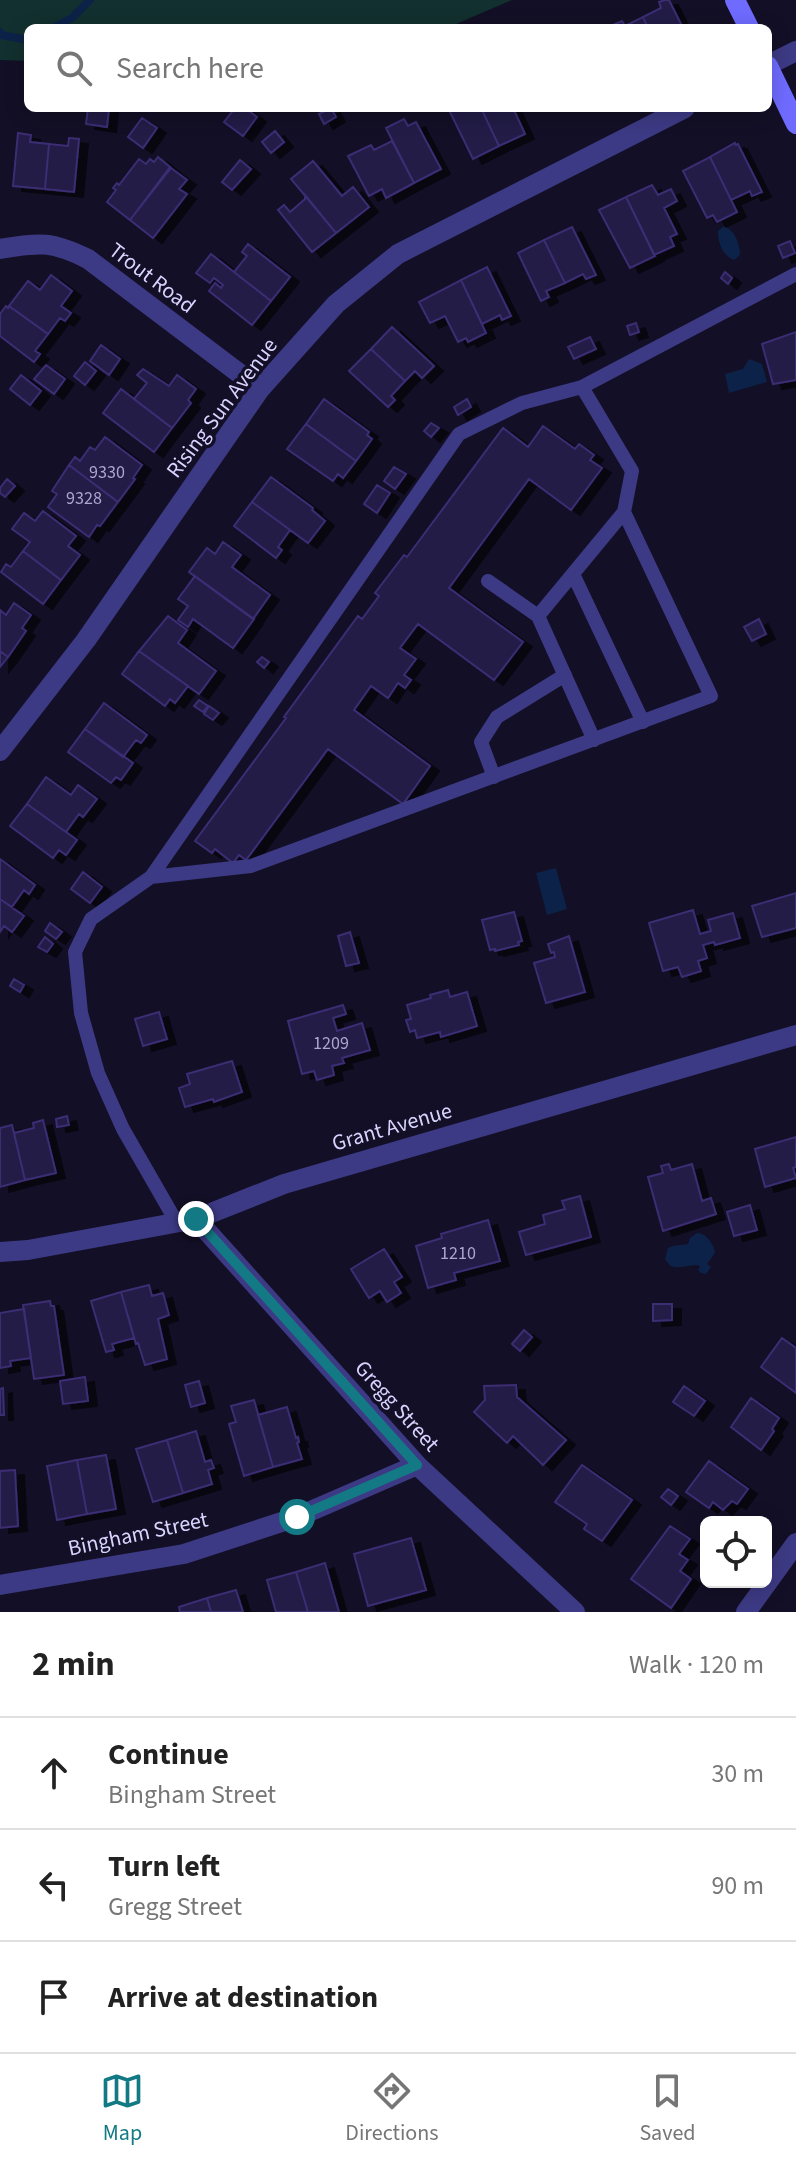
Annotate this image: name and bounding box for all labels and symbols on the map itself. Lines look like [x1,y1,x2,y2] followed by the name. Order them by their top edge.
[102,235,202,321] street label: Trout Road
[159,331,285,485] street label: Rising Sun Avenue
[89,460,125,485] house number: 9330
[66,486,102,511] house number: 9328
[313,1031,349,1056] house number: 1209
[328,1095,456,1159] street label: Grant Avenue
[178,1201,214,1237] route end
[440,1241,476,1266] house number: 1210
[347,1353,447,1459] street label: Gregg Street
[279,1499,315,1535] route start
[65,1503,211,1564] street label: Bingham Street

